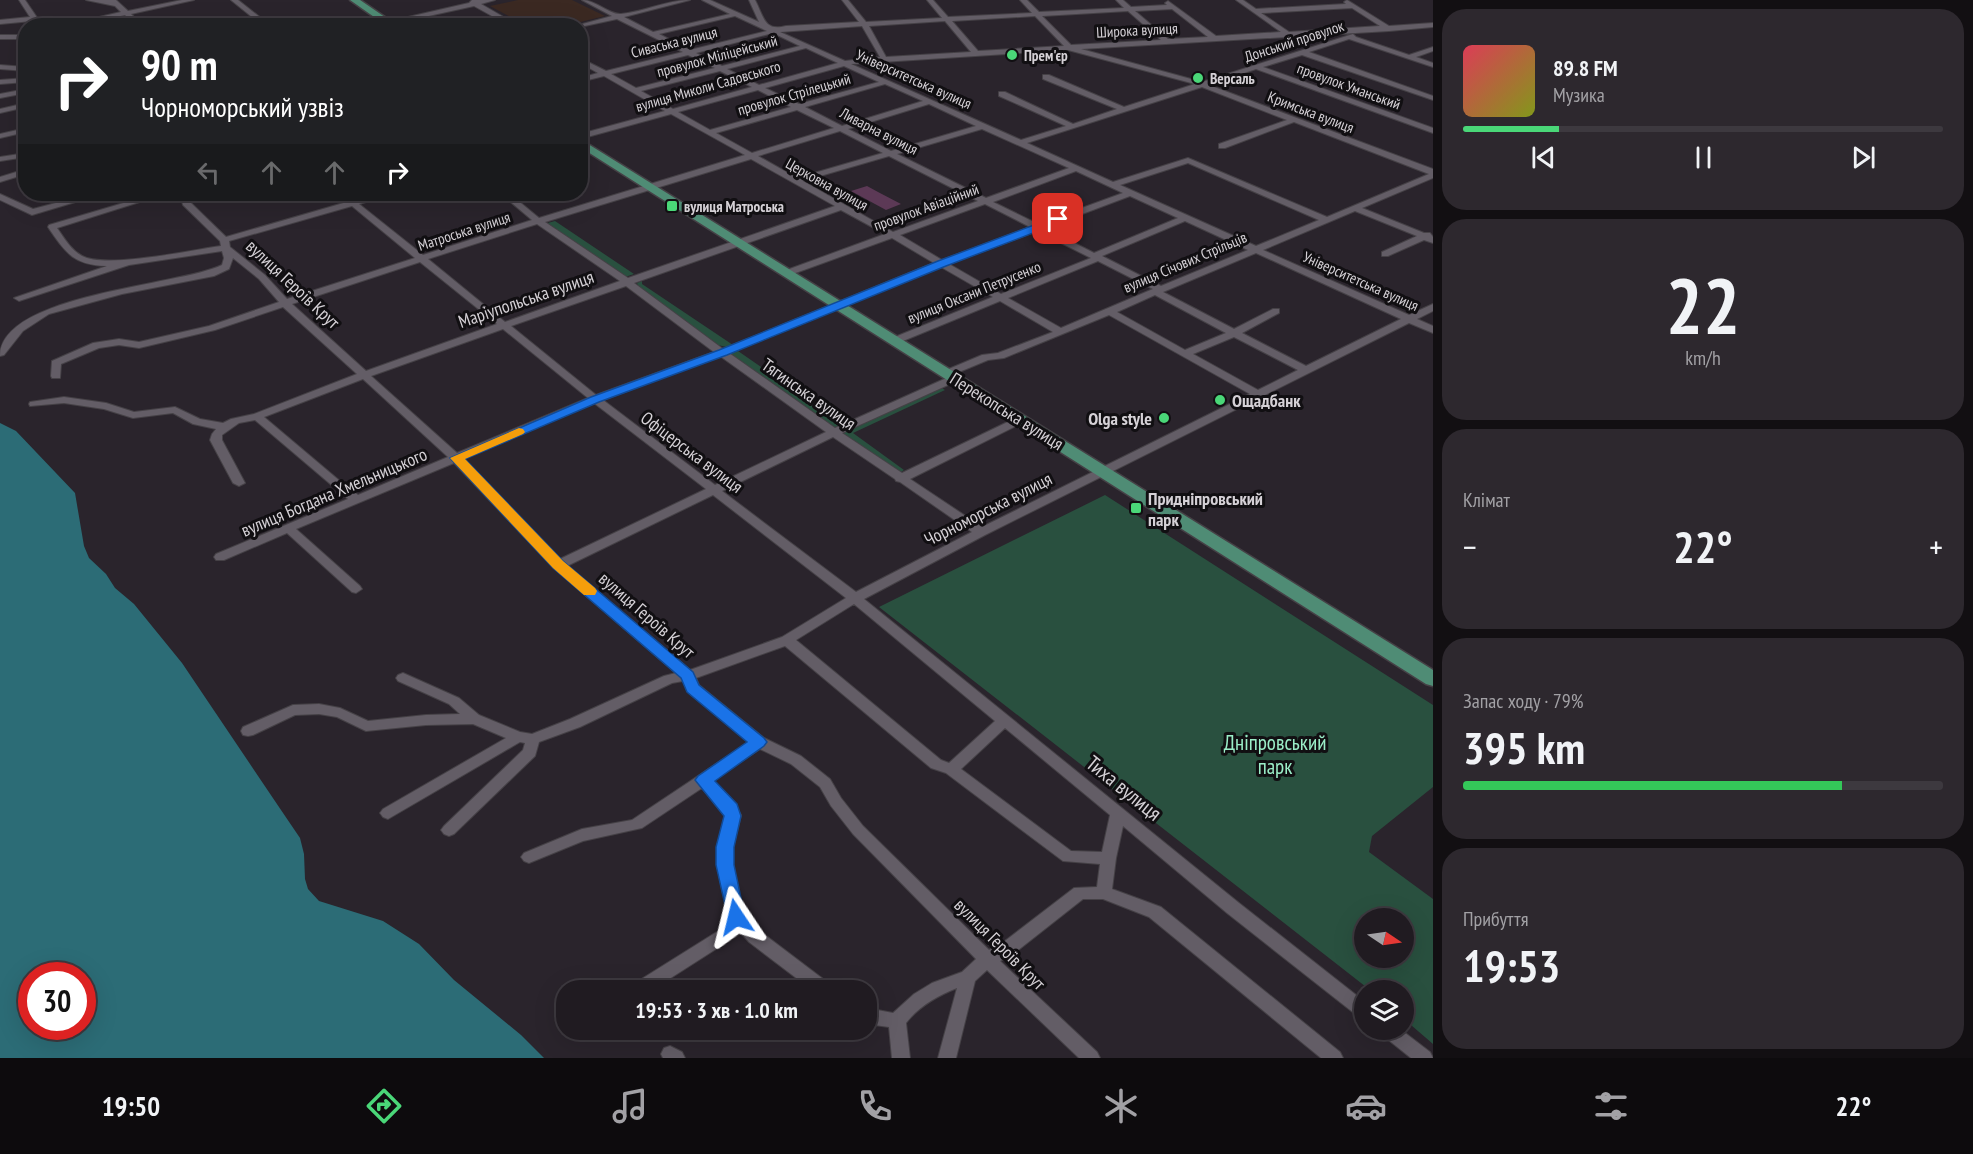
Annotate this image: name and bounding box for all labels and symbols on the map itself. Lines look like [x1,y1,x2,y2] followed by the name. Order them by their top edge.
[1242,16,1346,66] street label: Донський провулок
[1096,18,1178,42] street label: Широка вулиця
[629,22,719,62] street label: Сиваська вулиця
[655,31,779,81] street label: провулок Міліцейський
[853,45,975,113] street label: Університетська вулиця
[1024,46,1068,65] place label: Прем'єр
[1005,48,1019,62] marker: Прем'єр
[633,56,783,116] street label: вулиця Миколи Садовського
[1295,59,1403,113] street label: провулок Уманський
[735,69,853,119] street label: провулок Стрілецький
[1210,69,1255,88] place label: Версаль
[1191,71,1205,85] marker: Версаль
[1265,87,1357,137] street label: Кримська вулиця
[836,103,921,159] street label: Ливарна вулиця
[782,154,872,215] street label: Церковна вулиця
[871,179,981,235] street label: провулок Авіаційний
[1032,193,1083,244] pin
[684,197,784,216] place label: вулиця Матроська
[665,199,679,213] marker: вулиця Матроська
[415,207,513,255] street label: Матроська вулиця
[1120,227,1250,297] street label: вулиця Січових Стрільців
[241,235,345,333] street label: вулиця Героїв Крут
[1300,247,1422,315] street label: Університетська вулиця
[905,257,1043,327] street label: вулиця Оксани Петрусенко
[455,265,597,333] street label: Маріупольська вулиця
[757,353,861,435] street label: Тягинська вулиця
[946,367,1068,455] street label: Перекопська вулиця
[1232,389,1301,412] place label: Ощадбанк
[1213,393,1227,407] marker: Ощадбанк
[636,406,748,498] street label: Офіцерська вулиця
[1088,407,1152,430] place label: Olga style
[1157,411,1171,425] marker: Olga style
[238,442,431,542] street label: вулиця Богдана Хмельницького
[920,467,1056,551] street label: Чорноморська вулиця
[1148,487,1263,531] place label: Придніпровський парк
[1129,501,1143,515] marker: Придніпровський парк
[594,567,700,663] street label: вулиця Героїв Крут
[1224,729,1326,780] park label: Дніпровський парк
[1081,749,1167,827] street label: Тиха вулиця
[704,885,768,949] position arrow
[949,893,1051,995] street label: вулиця Героїв Крут
[1354,908,1414,968] north arrow
[18,962,96,1040] speed limit sign: 30

